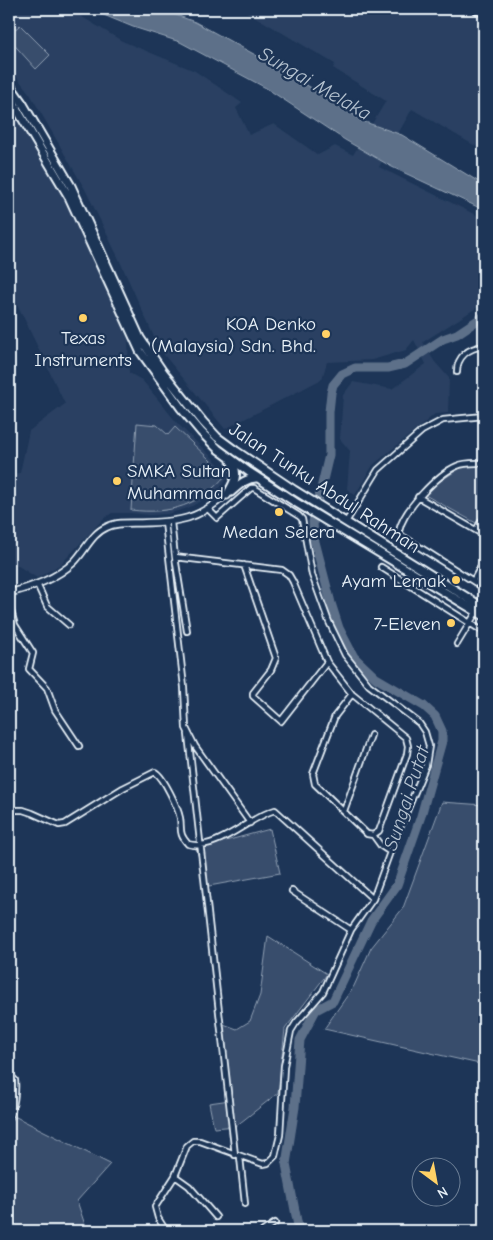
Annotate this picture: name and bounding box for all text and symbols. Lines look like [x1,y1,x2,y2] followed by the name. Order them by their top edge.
[254,42,375,125] water label: Sungai Melaka
[77,312,89,324] marker: Texas Instruments
[151,313,316,357] place label: KOA Denko (Malaysia) Sdn. Bhd.
[34,327,132,371] place label: Texas Instruments
[320,328,332,340] marker: KOA Denko (Malaysia) Sdn. Bhd.
[225,418,424,558] street label: Jalan Tunku Abdul Rahman
[127,460,231,504] place label: SMKA Sultan Muhammad
[111,475,123,487] marker: SMKA Sultan Muhammad
[273,506,285,518] marker: Medan Selera
[223,521,335,543] place label: Medan Selera
[341,570,447,592] place label: Ayam Lemak
[450,574,462,586] marker: Ayam Lemak
[373,613,441,635] place label: 7-Eleven
[445,617,457,629] marker: 7-Eleven
[379,741,435,853] water label: Sungai Putat
[410,1158,460,1208] north arrow
[434,1183,451,1202] text: N

